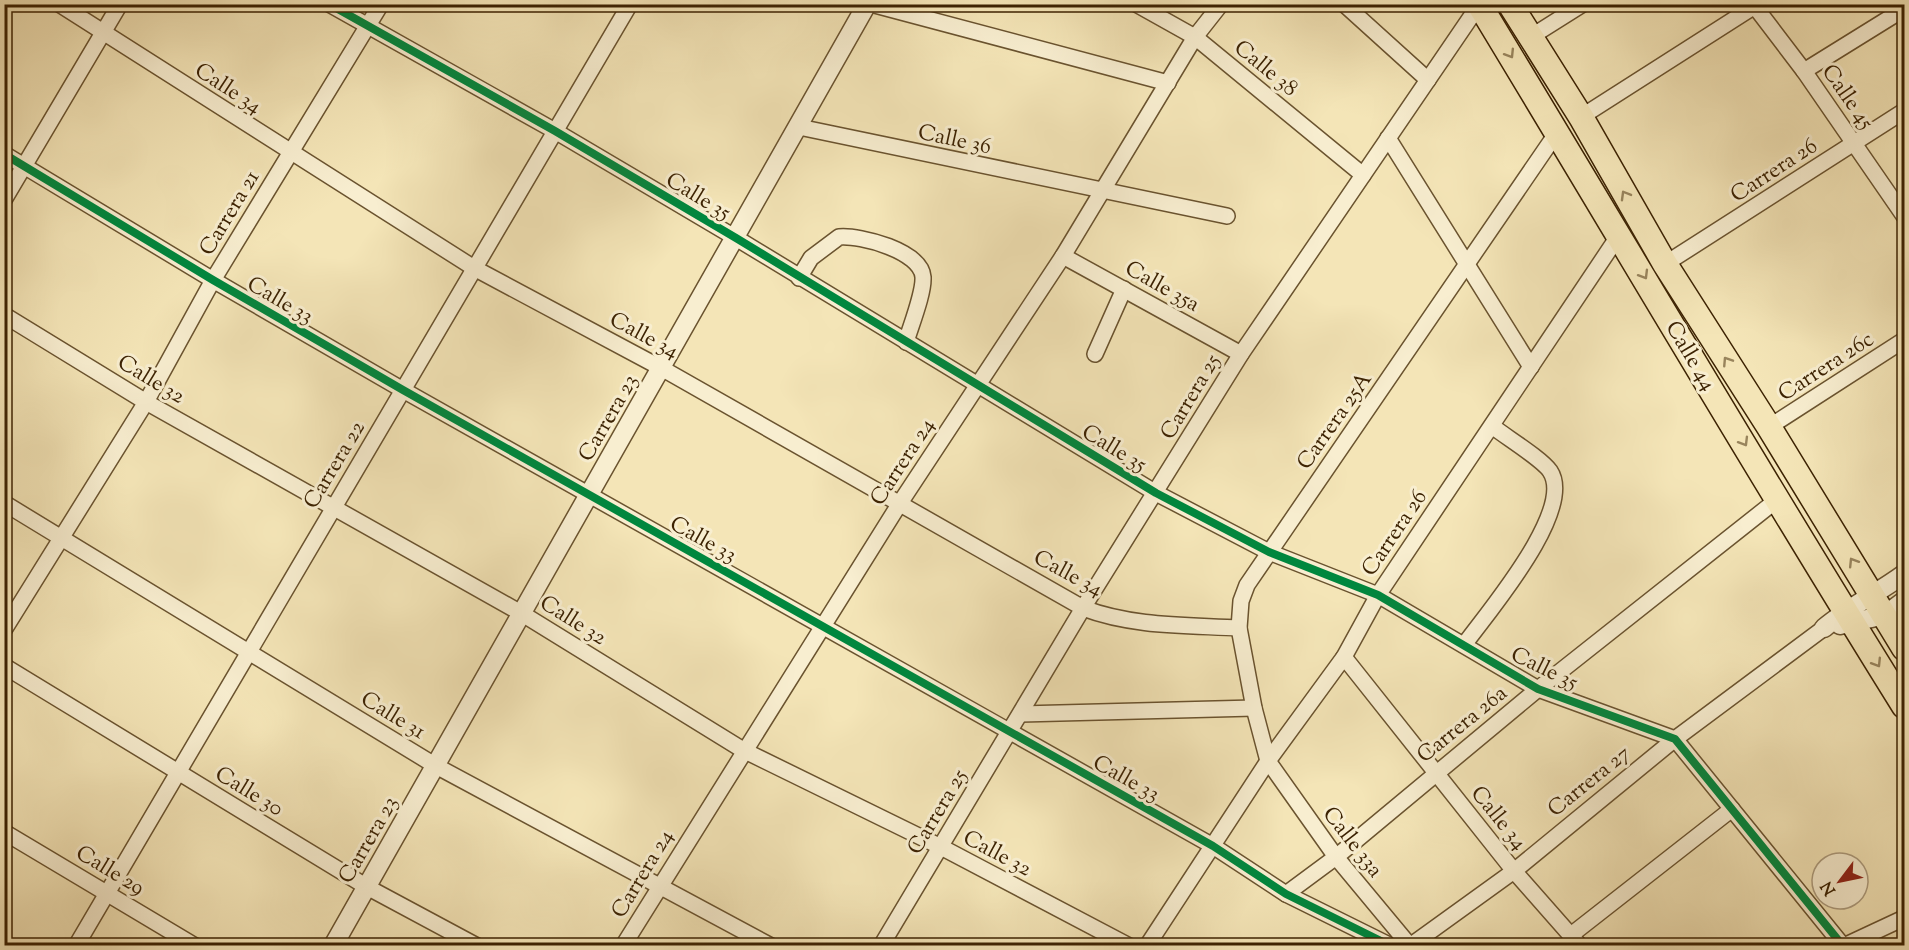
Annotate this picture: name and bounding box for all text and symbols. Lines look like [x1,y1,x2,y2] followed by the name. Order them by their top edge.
[1226,33,1304,105] street label: Calle 38
[1502,48,1514,58] one-way arrow
[187,56,267,123] street label: Calle 34
[1812,59,1881,137] street label: Calle 45
[915,118,994,164] street label: Calle 36
[1725,131,1825,212] street label: Carrera 26
[192,164,269,262] street label: Carrera 21
[659,166,737,230] street label: Calle 35
[1621,191,1633,201] one-way arrow
[1118,254,1205,321] street label: Calle 35a
[1636,269,1648,279] one-way arrow
[240,270,319,334] street label: Calle 33
[603,305,684,368] street label: Calle 34
[1656,315,1723,398] street label: Calle 44
[1773,325,1881,410] street label: Carrera 26c
[111,348,190,413] street label: Calle 32
[1153,348,1230,446] street label: Carrera 25
[1723,357,1734,368] one-way arrow
[1290,366,1381,477] street label: Carrera 25A
[572,369,648,468] street label: Carrera 23
[863,413,944,513] street label: Carrera 24
[297,415,374,516] street label: Carrera 22
[1075,418,1153,482] street label: Calle 35
[1737,436,1749,446] one-way arrow
[1355,484,1436,583] street label: Carrera 26
[663,509,742,572] street label: Calle 33
[1027,543,1108,606] street label: Calle 34
[1849,558,1860,569] one-way arrow
[533,588,612,655] street label: Calle 32
[1505,640,1583,700] street label: Calle 35
[1870,657,1882,667] one-way arrow
[1411,679,1515,772] street label: Carrera 26a
[354,685,432,749] street label: Calle 31
[1542,739,1638,826] street label: Carrera 27
[1086,748,1165,811] street label: Calle 33
[208,760,289,826] street label: Calle 30
[900,763,977,861] street label: Carrera 25
[1462,780,1534,858] street label: Calle 34
[332,791,408,890] street label: Carrera 23
[1314,800,1390,885] street label: Calle 33a
[957,823,1037,886] street label: Calle 32
[604,824,683,925] street label: Carrera 24
[69,838,150,905] street label: Calle 29
[1810,851,1870,911] north arrow
[1816,876,1843,899] text: N

